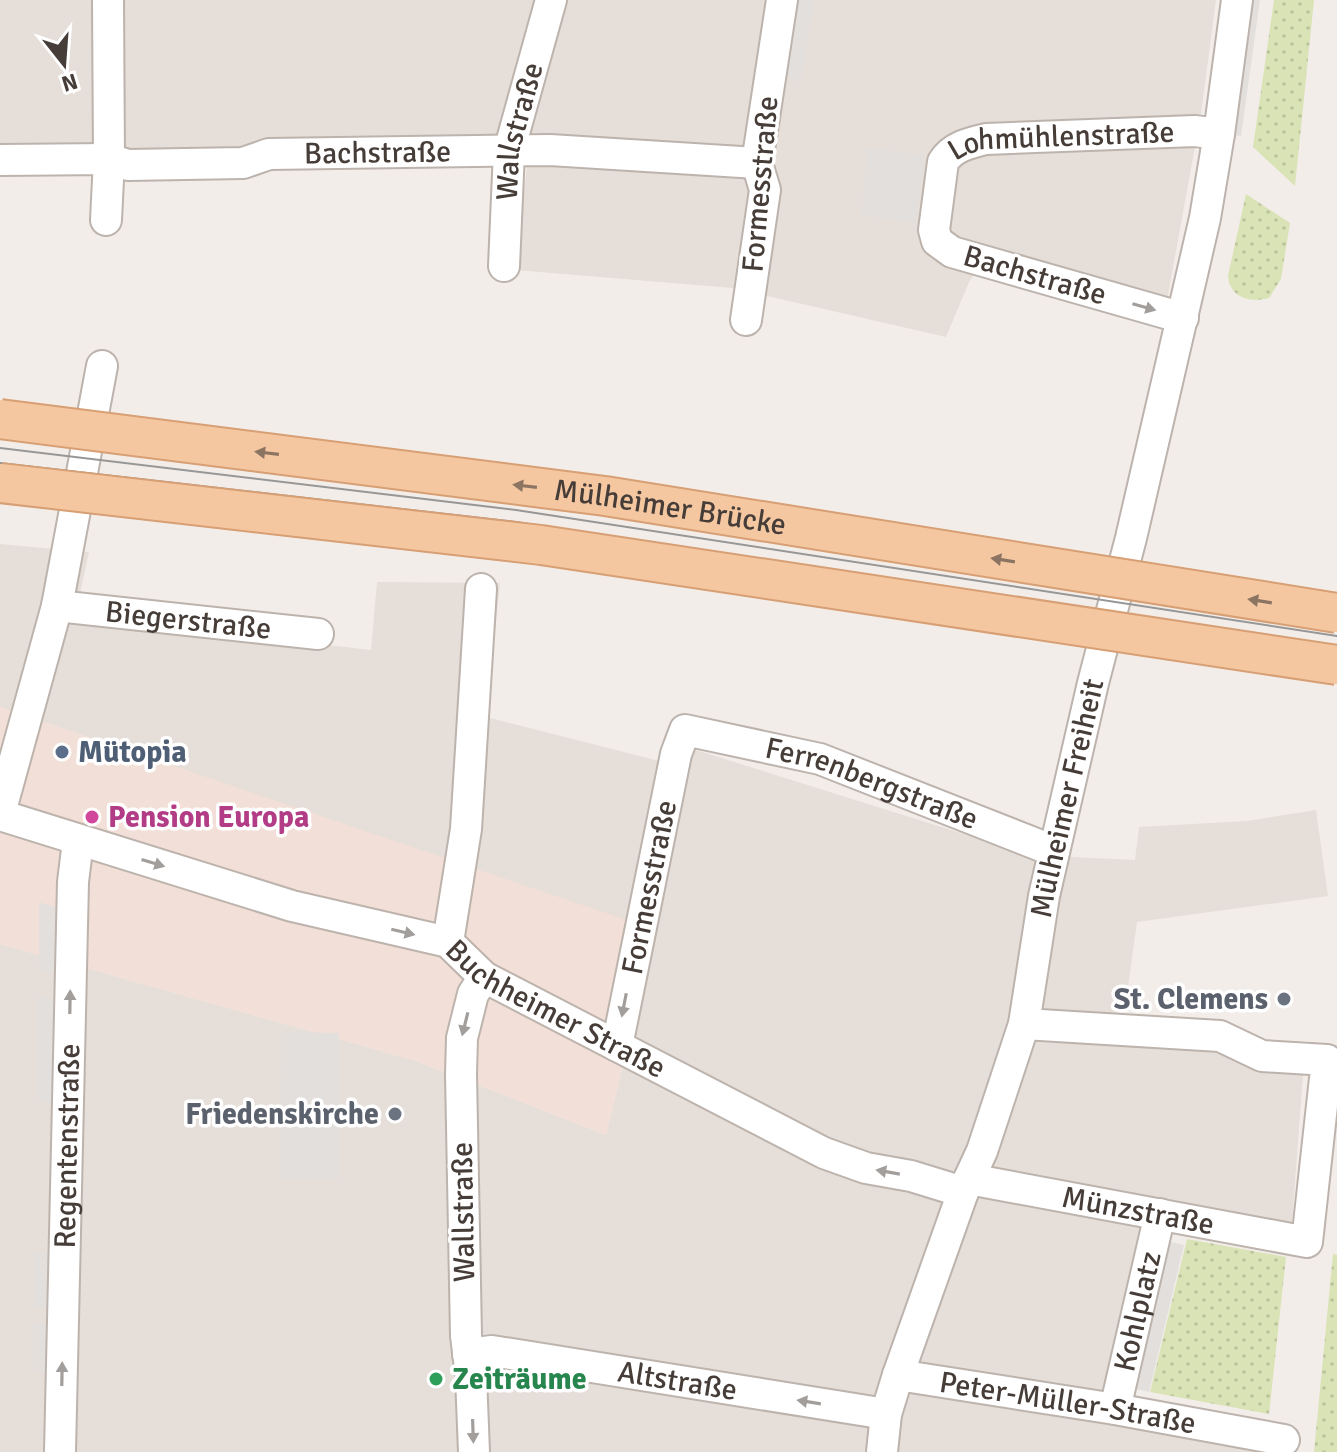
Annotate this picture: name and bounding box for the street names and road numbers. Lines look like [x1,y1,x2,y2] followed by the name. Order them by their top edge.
[489,58,552,201] street label: Wallstraße
[734,94,787,274] street label: Formesstraße
[941,114,1175,169] street label: Lohmühlenstraße
[304,133,451,173] street label: Bachstraße
[959,237,1111,314] street label: Bachstraße
[552,472,789,544] street label: Mülheimer Brücke
[103,593,273,648] street label: Biegerstraße
[1023,675,1112,920] street label: Mülheimer Freiheit
[762,730,983,838] street label: Ferrenbergstraße
[614,797,685,978] street label: Formesstraße
[438,932,672,1087] street label: Buchheimer Straße
[47,1043,88,1249] street label: Regentenstraße
[444,1141,483,1282] street label: Wallstraße
[1059,1179,1217,1243] street label: Münzstraße
[1106,1248,1170,1375] street label: Kohlplatz
[615,1353,740,1409] street label: Altstraße
[937,1364,1199,1442] street label: Peter-Müller-Straße

